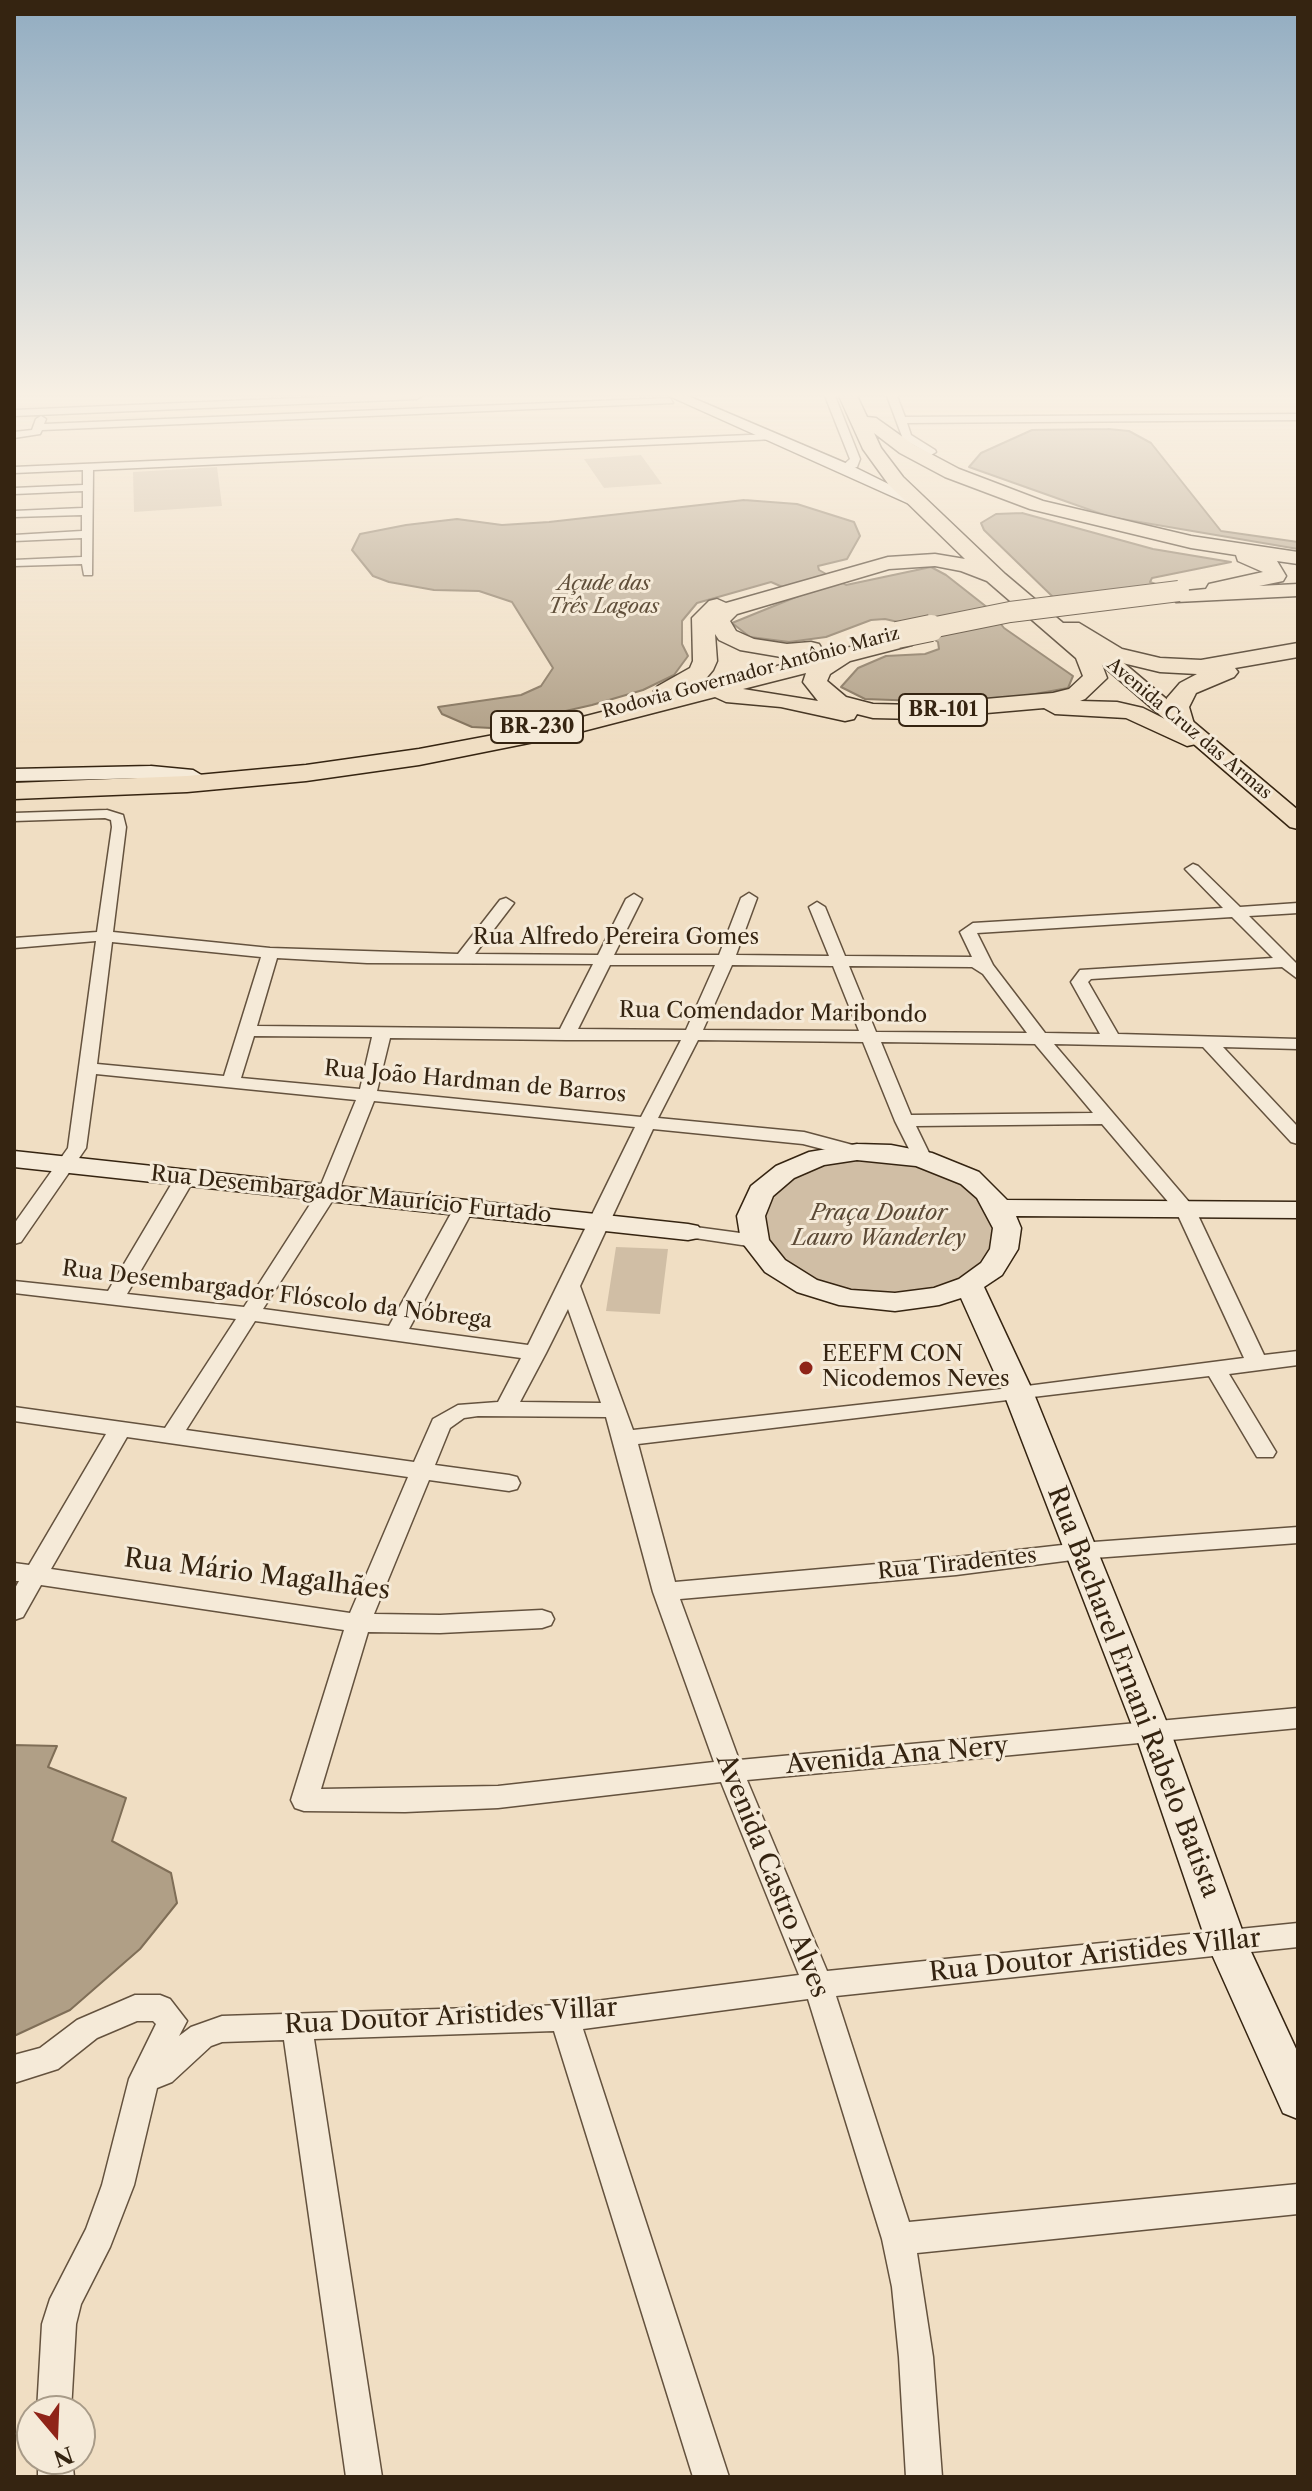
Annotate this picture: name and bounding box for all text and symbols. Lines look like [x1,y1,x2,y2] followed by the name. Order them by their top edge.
[549,572,659,619] water label: Açude das Três Lagoas
[600,623,902,723] street label: Rodovia Governador Antônio Mariz
[1102,654,1276,804] street label: Avenida Cruz das Armas
[899,694,987,726] road number: BR-101
[491,711,583,743] road number: BR-230
[473,925,759,951] street label: Rua Alfredo Pereira Gomes
[619,997,927,1029] street label: Rua Comendador Maribondo
[323,1056,627,1108] street label: Rua João Hardman de Barros
[149,1161,553,1229] street label: Rua Desembargador Maurício Furtado
[792,1201,966,1252] park label: Praça Doutor Lauro Wanderley
[60,1255,494,1335] street label: Rua Desembargador Flóscolo da Nóbrega
[822,1342,1010,1394] place label: EEEFM CON Nicodemos Neves
[797,1359,815,1377] marker: EEEFM CON Nicodemos Neves
[1040,1482,1226,1902] street label: Rua Bacharel Ernani Rabelo Batista
[122,1543,392,1607] street label: Rua Mário Magalhães
[876,1543,1038,1585] street label: Rua Tiradentes
[784,1731,1010,1781] street label: Avenida Ana Nery
[709,1750,835,2002] street label: Avenida Castro Alves
[928,1923,1262,1989] street label: Rua Doutor Aristides Villar
[284,1993,618,2041] street label: Rua Doutor Aristides Villar
[16,2395,96,2475] north arrow
[50,2440,77,2472] text: N

